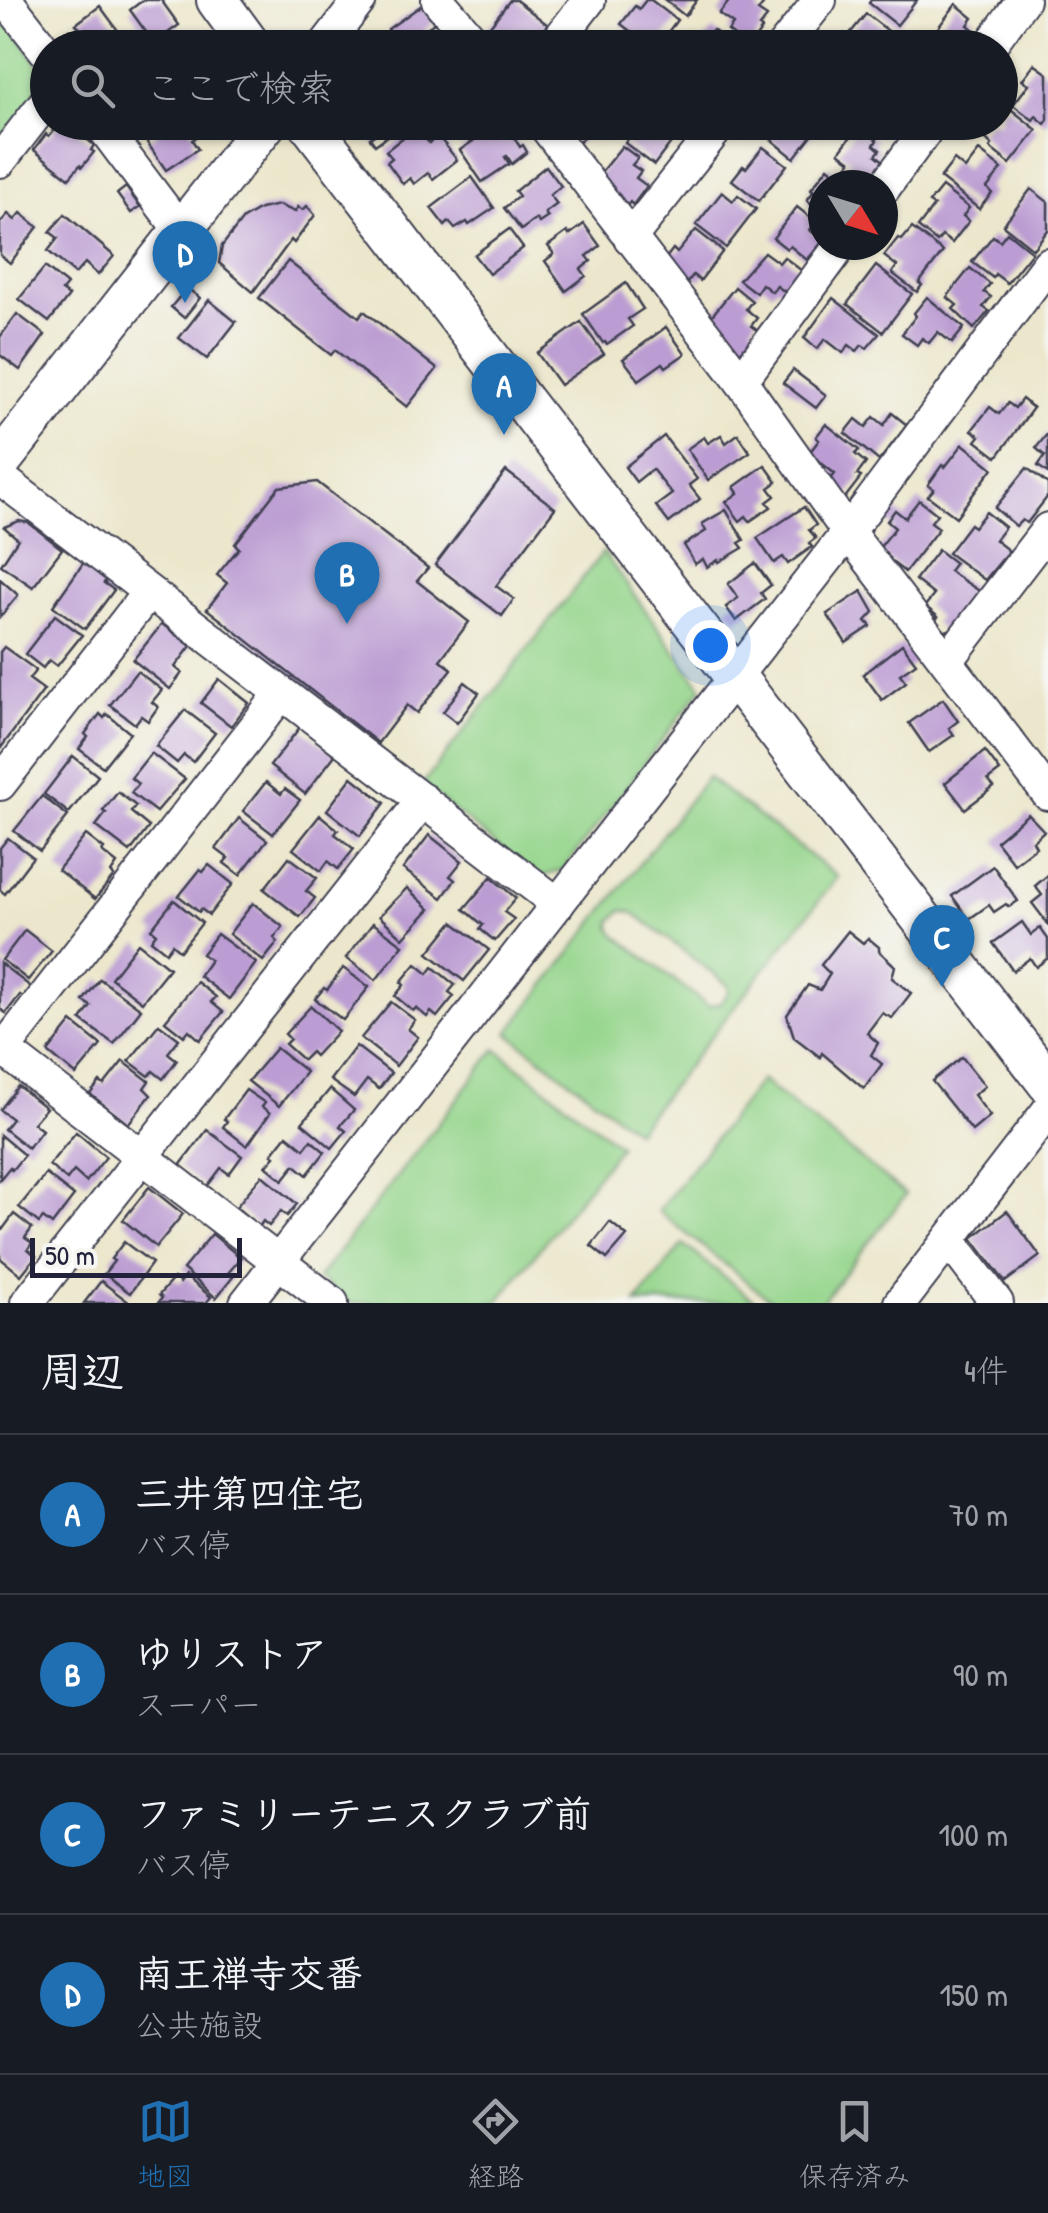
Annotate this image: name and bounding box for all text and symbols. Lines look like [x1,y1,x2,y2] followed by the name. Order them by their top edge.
[30,30,1018,140] search box
[65,58,120,113] icon: search
[145,61,335,113] text: ここで検索
[808,170,898,260] north arrow
[152,220,218,303] pin: D
[472,352,536,435] pin: A
[314,542,380,624] pin: B
[685,620,736,671] your location
[910,904,974,987] pin: C
[30,1233,242,1278] scale bar
[45,1236,95,1274] text: 50 m
[40,1342,124,1399] text: 周辺
[964,1349,1008,1392] text: 4件
[135,1467,363,1519] text: 三井第四住宅
[65,1493,80,1536] text: A
[949,1493,1008,1536] text: 70 m
[135,1523,231,1566] text: バス停
[135,1627,328,1679] text: ゆりストア
[64,1653,81,1696] text: B
[953,1653,1008,1696] text: 90 m
[135,1683,262,1726] text: スーパー
[135,1787,592,1839] text: ファミリーテニスクラブ前
[64,1813,81,1856] text: C
[939,1813,1008,1856] text: 100 m
[135,1843,231,1886] text: バス停
[135,1947,363,1999] text: 南王禅寺交番
[65,1973,80,2016] text: D
[939,1973,1008,2016] text: 150 m
[135,2003,263,2046] text: 公共施設
[137,2094,193,2195] tab: 地図
[468,2094,524,2195] tab: 経路
[799,2094,911,2195] tab: 保存済み

